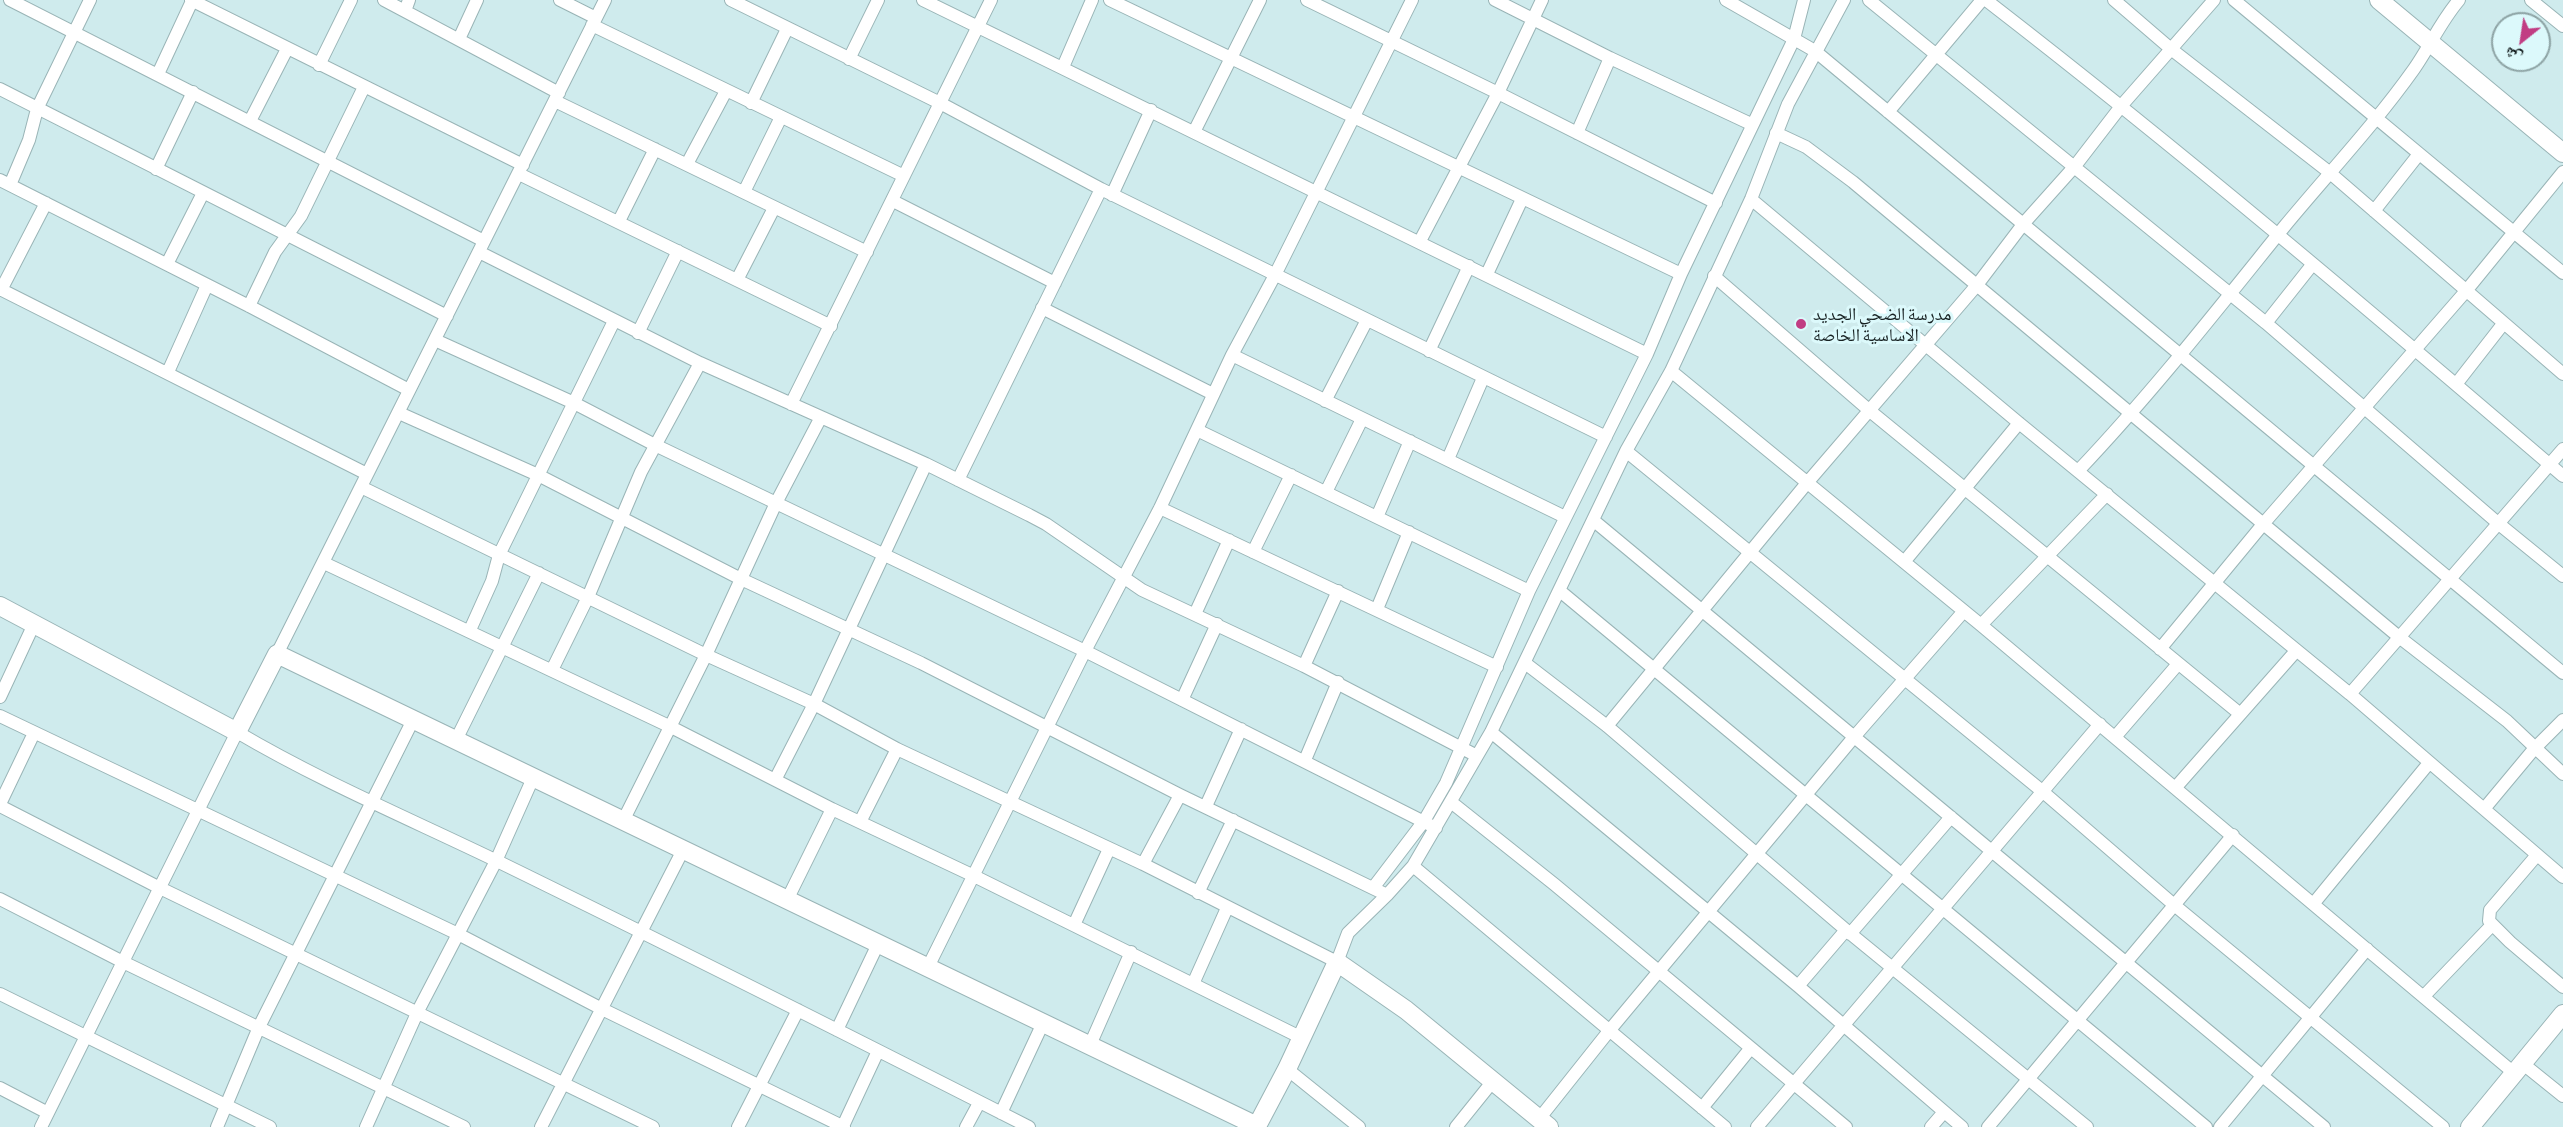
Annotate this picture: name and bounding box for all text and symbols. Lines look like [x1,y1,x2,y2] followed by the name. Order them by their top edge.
[2491,12,2551,72] north arrow
[2501,44,2525,68] text: ش
[1813,303,1951,346] place label: مدرسة الضحي الجديد الاساسية الخاصة
[1794,317,1808,331] marker: مدرسة الضحي الجديد الاساسية الخاصة

